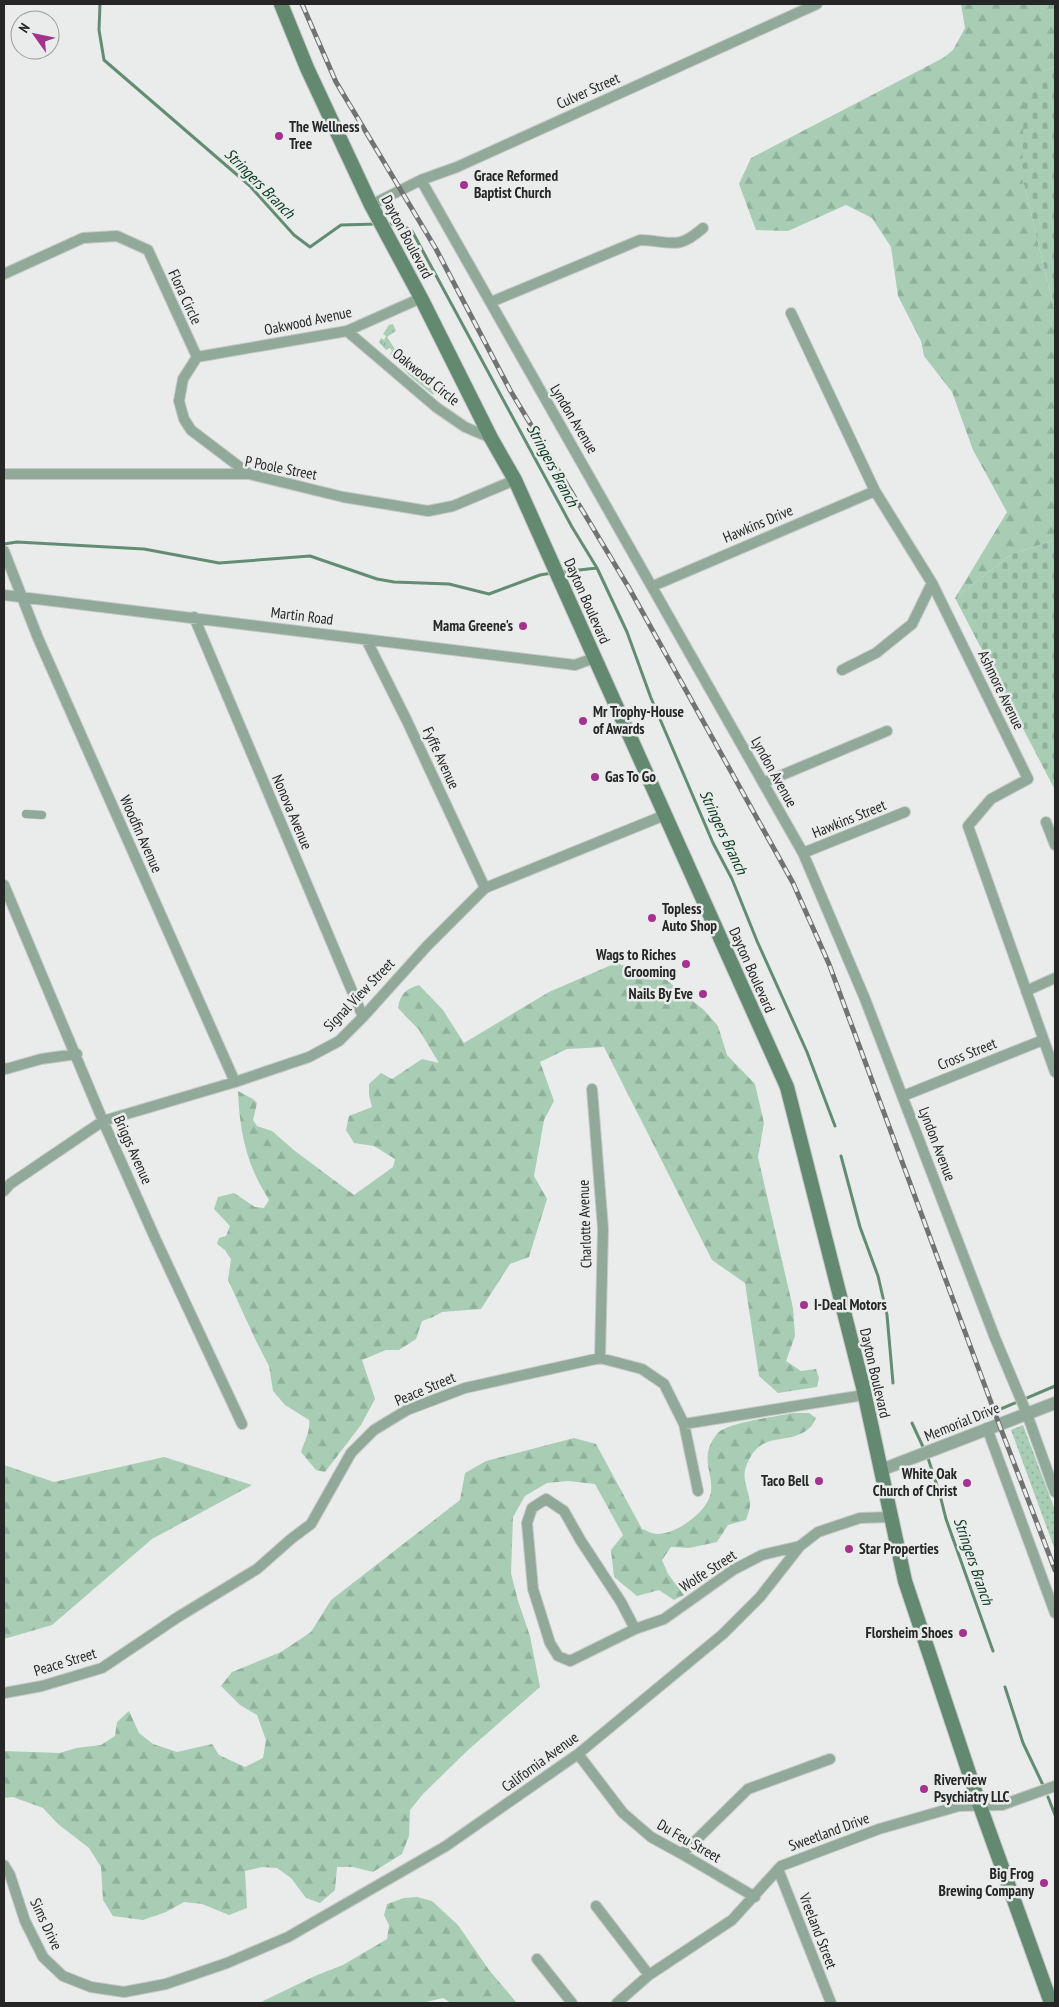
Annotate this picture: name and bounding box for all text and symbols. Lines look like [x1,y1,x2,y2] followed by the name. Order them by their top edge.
[10,10,60,60] north arrow
[14,20,34,36] text: N
[553,68,622,113] street label: Culver Street
[289,117,359,153] place label: The Wellness Tree
[273,130,285,142] marker: The Wellness Tree
[221,144,300,223] water label: Stringers Branch
[474,166,558,202] place label: Grace Reformed Baptist Church
[458,179,470,191] marker: Grace Reformed Baptist Church
[378,192,437,282] street label: Dayton Boulevard
[164,266,206,327] street label: Flora Circle
[262,302,353,339] street label: Oakwood Avenue
[389,344,464,409] street label: Oakwood Circle
[546,381,603,457] street label: Lyndon Avenue
[523,420,584,511] water label: Stringers Branch
[244,451,319,484] street label: P Poole Street
[720,500,796,547] street label: Hawkins Drive
[560,555,615,647] street label: Dayton Boulevard
[270,602,334,629] street label: Martin Road
[433,616,513,635] place label: Mama Greene's
[517,620,529,632] marker: Mama Greene's
[974,647,1029,733] street label: Ashmore Avenue
[593,702,684,738] place label: Mr Trophy-House of Awards
[577,715,589,727] marker: Mr Trophy-House of Awards
[419,724,464,792] street label: Fyffe Avenue
[747,733,802,810] street label: Lyndon Avenue
[605,767,656,786] place label: Gas To Go
[268,771,317,852] street label: Nonova Avenue
[589,771,601,783] marker: Gas To Go
[696,787,753,878] water label: Stringers Branch
[116,792,167,876] street label: Woodfin Avenue
[809,795,888,842] street label: Hawkins Street
[661,899,717,935] place label: Topless Auto Shop
[646,912,658,924] marker: Topless Auto Shop
[725,924,780,1016] street label: Dayton Boulevard
[595,945,676,981] place label: Wags to Riches Grooming
[319,954,398,1035] street label: Signal View Street
[680,958,692,970] marker: Wags to Riches Grooming
[629,984,693,1003] place label: Nails By Eve
[697,988,709,1000] marker: Nails By Eve
[935,1033,999,1074] street label: Cross Street
[915,1104,960,1183] street label: Lyndon Avenue
[110,1113,157,1187] street label: Briggs Avenue
[573,1179,596,1269] street label: Charlotte Avenue
[814,1295,887,1314] place label: I-Deal Motors
[798,1299,810,1311] marker: I-Deal Motors
[856,1326,895,1420] street label: Dayton Boulevard
[392,1367,458,1410] street label: Peace Street
[921,1398,1002,1445] street label: Memorial Drive
[873,1464,958,1500] place label: White Oak Church of Christ
[761,1471,809,1490] place label: Taco Bell
[813,1475,825,1487] marker: Taco Bell
[961,1477,973,1489] marker: White Oak Church of Christ
[950,1515,999,1608] water label: Stringers Branch
[859,1539,939,1558] place label: Star Properties
[843,1543,855,1555] marker: Star Properties
[676,1545,740,1596] street label: Wolfe Street
[866,1623,953,1642] place label: Florsheim Shoes
[957,1627,969,1639] marker: Florsheim Shoes
[31,1643,98,1680] street label: Peace Street
[498,1727,582,1796] street label: California Avenue
[934,1770,1009,1806] place label: Riverview Psychiatry LLC
[918,1783,930,1795] marker: Riverview Psychiatry LLC
[786,1808,872,1855] street label: Sweetland Drive
[654,1815,725,1866] street label: Du Feu Street
[939,1864,1035,1900] place label: Big Frog Brewing Company
[1038,1877,1050,1889] marker: Big Frog Brewing Company
[795,1889,842,1971] street label: Vreeland Street
[26,1895,67,1953] street label: Sims Drive

